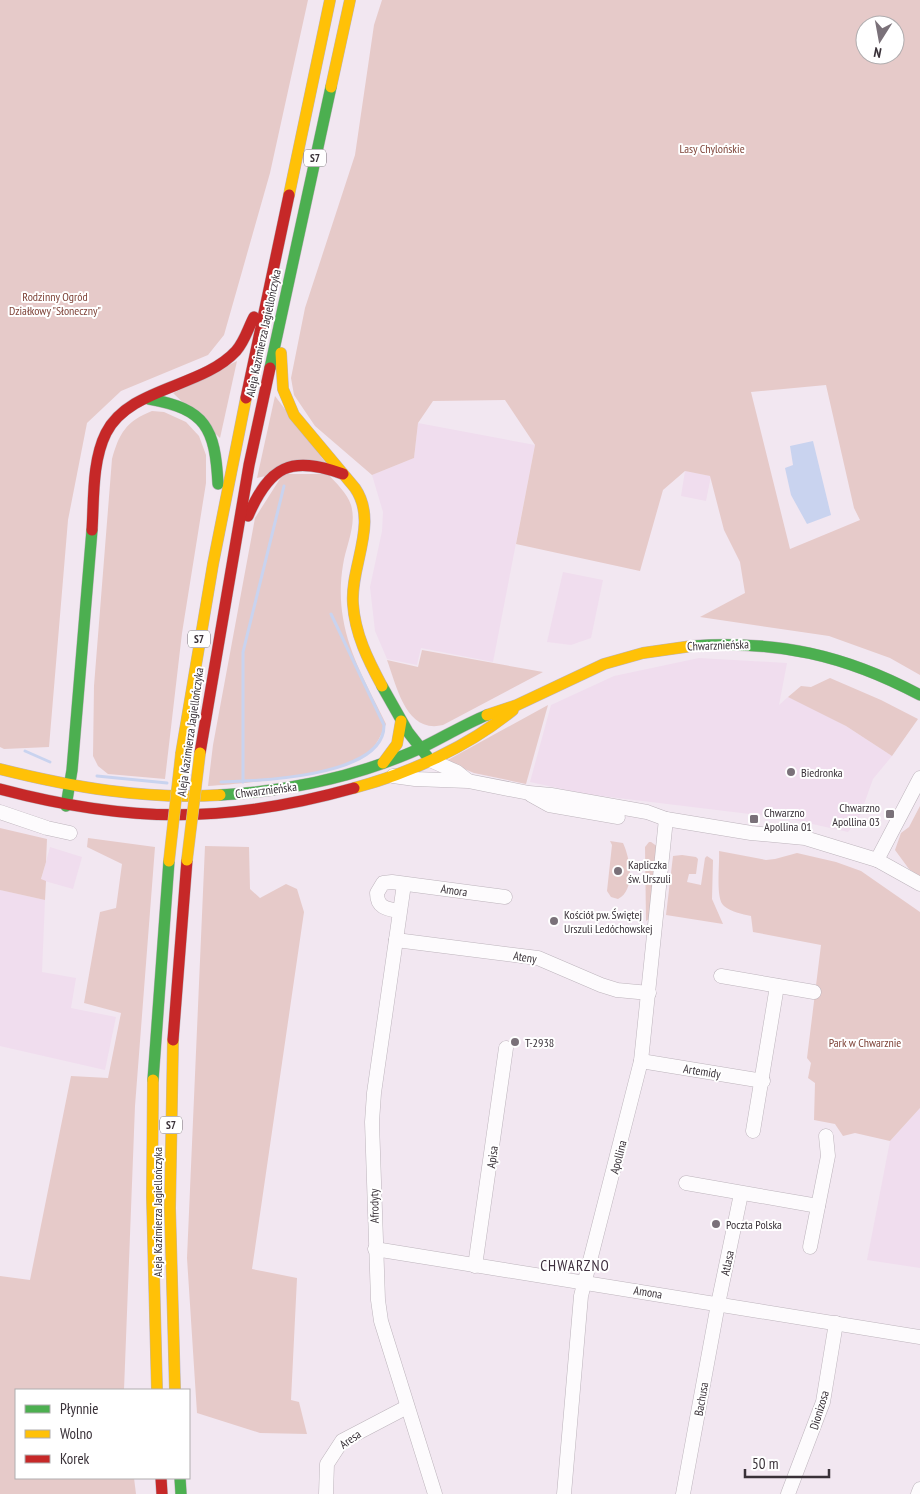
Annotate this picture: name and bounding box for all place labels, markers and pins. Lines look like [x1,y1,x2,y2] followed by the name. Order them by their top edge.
[801,765,843,780] place label: Biedronka
[785,766,797,778] marker: Biedronka
[832,800,880,829] place label: Chwarzno Apollina 03
[764,805,812,834] place label: Chwarzno Apollina 01
[884,808,896,820] marker: Chwarzno Apollina 03
[748,813,760,825] marker: Chwarzno Apollina 01
[628,857,671,886] place label: Kapliczka św. Urszuli
[612,865,624,877] marker: Kapliczka św. Urszuli
[564,907,653,936] place label: Kościół pw. Świętej Urszuli Ledóchowskej
[548,915,560,927] marker: Kościół pw. Świętej Urszuli Ledóchowskej
[525,1035,554,1050] place label: T-2938
[509,1036,521,1048] marker: T-2938
[726,1217,782,1232] place label: Poczta Polska
[710,1218,722,1230] marker: Poczta Polska

